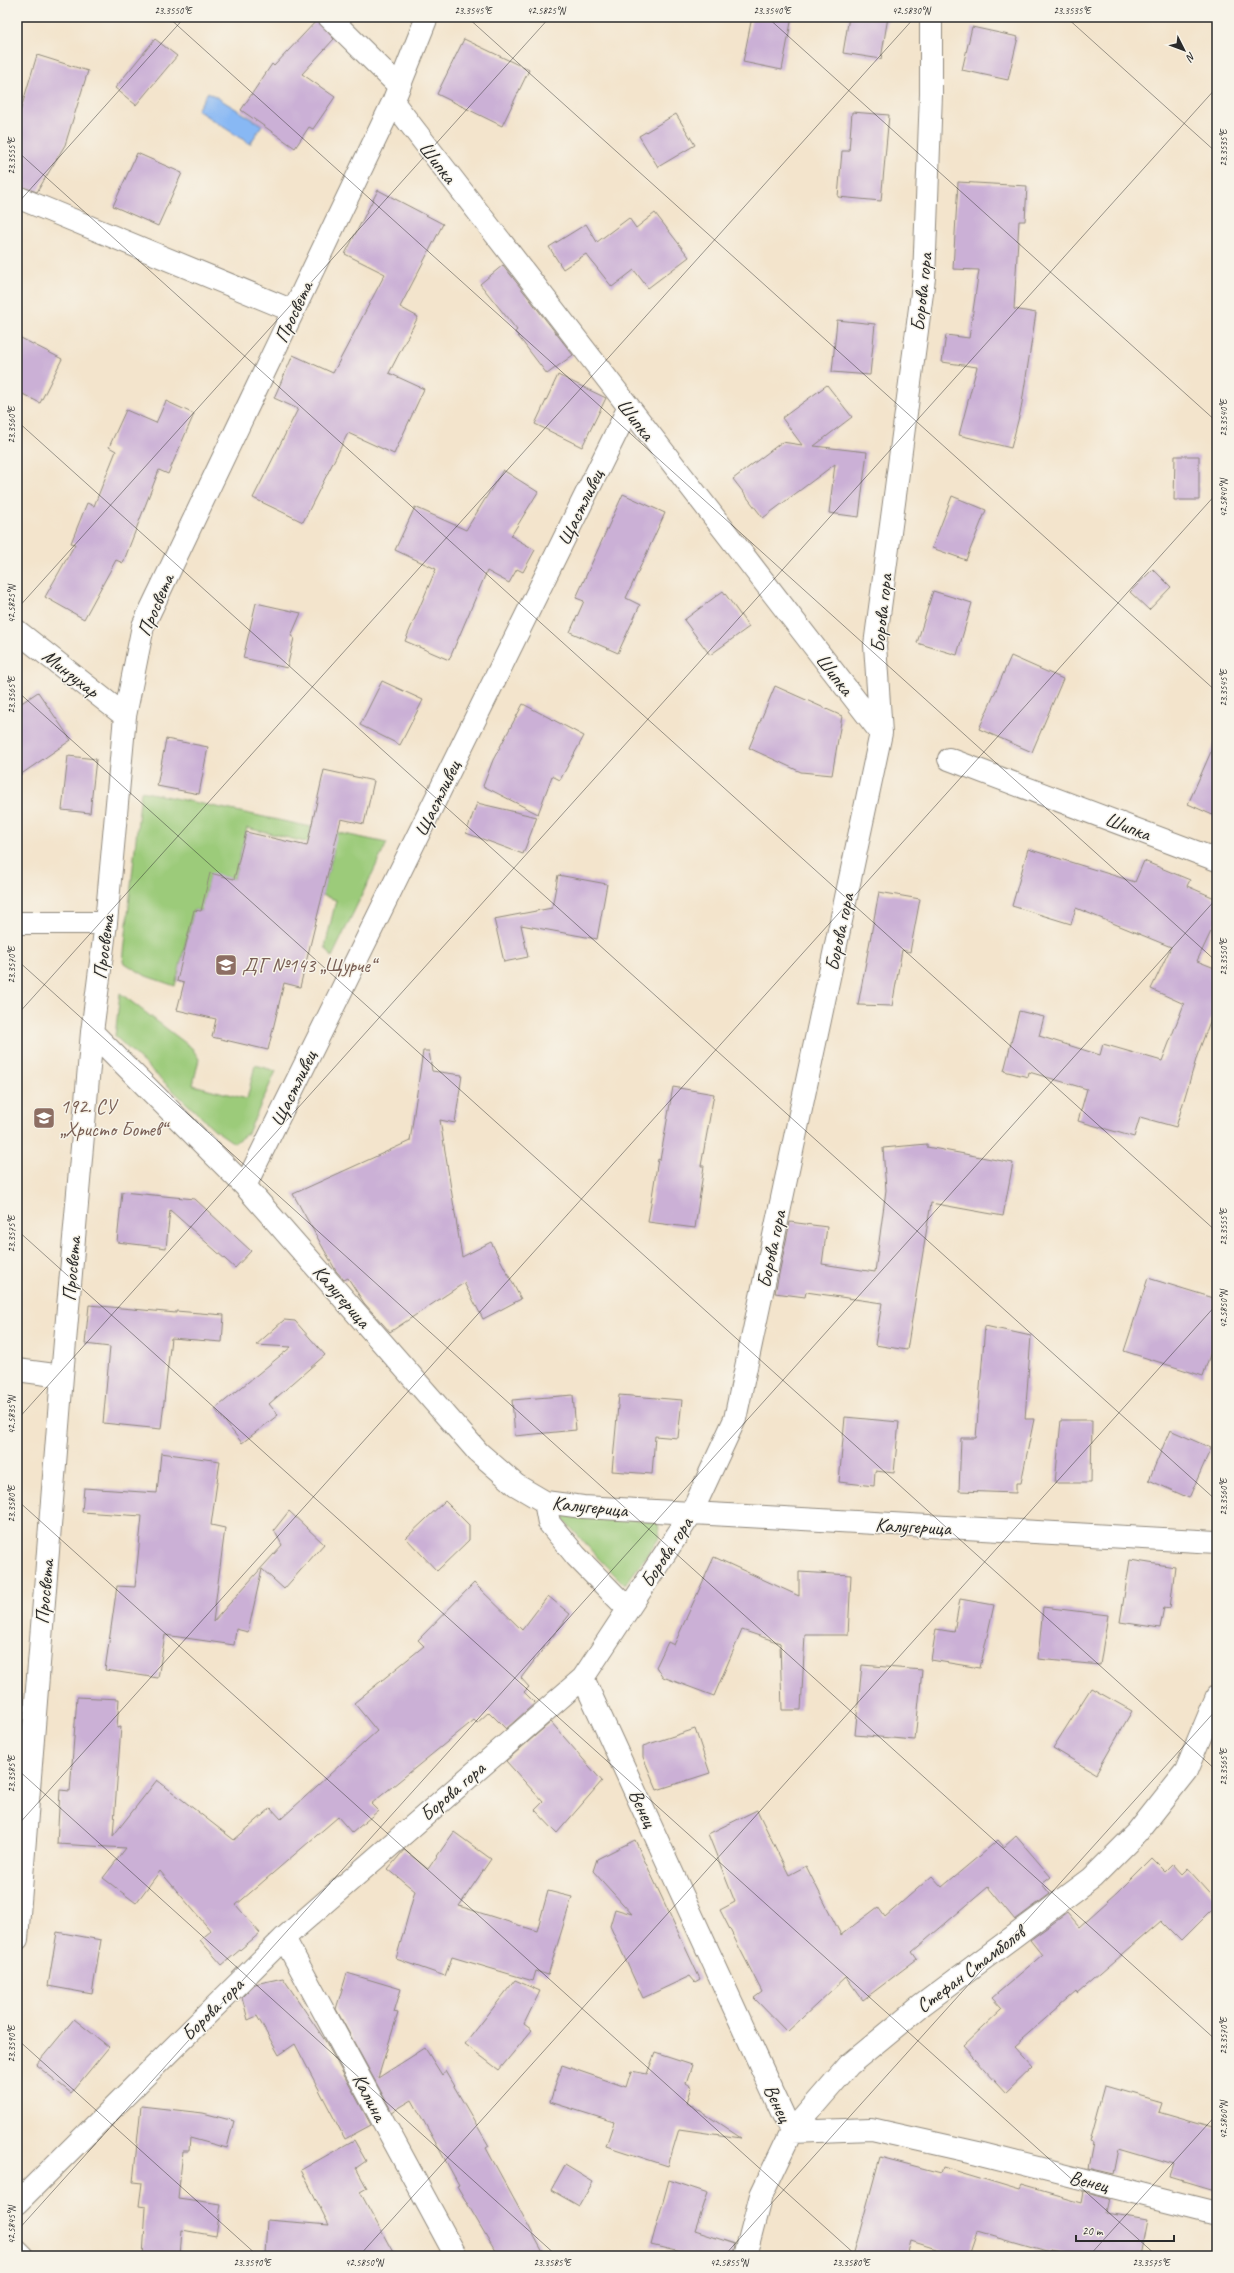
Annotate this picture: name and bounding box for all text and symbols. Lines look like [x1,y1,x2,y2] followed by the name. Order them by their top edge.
[154,4,193,17] text: 23.3550°E
[454,4,493,17] text: 23.3545°E
[527,4,567,17] text: 42.5825°N
[753,4,792,17] text: 23.3540°E
[892,4,932,17] text: 42.5830°N
[1053,4,1092,17] text: 23.3535°E
[1164,30,1204,70] north arrow
[1182,49,1199,66] text: N
[1217,128,1230,167] text: 23.3535°E
[5,136,18,175] text: 23.3555°E
[413,136,463,190] street label: Шипка
[905,250,938,332] street label: Борова гора
[268,276,319,347] street label: Просвета
[611,393,661,447] street label: Шипка
[1217,398,1230,437] text: 23.3540°E
[5,405,18,444] text: 23.3560°E
[552,464,610,549] street label: Щастливец
[1217,477,1230,517] text: 42.5840°N
[131,569,180,640] street label: Просвета
[865,571,898,653] street label: Борова гора
[5,583,18,623] text: 42.5825°N
[37,643,105,704] street label: Минзухар
[810,648,860,702] street label: Шипка
[1217,668,1230,707] text: 23.3545°E
[5,675,18,714] text: 23.3565°E
[409,755,467,840] street label: Щастливец
[1102,806,1156,847] street label: Шипка
[819,889,860,973] street label: Борова гора
[87,912,120,981] street label: Просвета
[1217,937,1230,976] text: 23.3550°E
[5,945,18,984] text: 23.3570°E
[213,952,239,978] school or university icon: ДГ №143 „Щурче“
[242,953,380,978] place label: ДГ №143 „Щурче“
[265,1045,323,1130] street label: Щастливец
[60,1094,171,1142] place label: 192. СУ „Христо Ботев“
[31,1105,57,1131] school or university icon: 192. СУ „Христо Ботев“
[751,1206,792,1290] street label: Борова гора
[1217,1207,1230,1246] text: 23.3555°E
[5,1214,18,1253] text: 23.3575°E
[56,1234,87,1302] street label: Просвета
[307,1260,377,1335] street label: Калугерица
[1217,1288,1230,1328] text: 42.5850°N
[5,1394,18,1434] text: 42.5835°N
[1217,1477,1230,1516] text: 23.3560°E
[5,1484,18,1523] text: 23.3580°E
[551,1490,631,1523] street label: Калугерица
[635,1511,699,1592] street label: Борова гора
[874,1512,953,1541] street label: Калугерица
[29,1557,60,1625] street label: Просвета
[1217,1747,1230,1786] text: 23.3565°E
[5,1754,18,1793] text: 23.3585°E
[414,1755,492,1827] street label: Борова гора
[623,1785,663,1832] street label: Венец
[911,1918,1032,2018] street label: Стефан Стамболов
[176,1971,250,2046] street label: Борова гора
[1217,2016,1230,2055] text: 23.3570°E
[5,2024,18,2063] text: 23.3590°E
[347,2069,393,2127] street label: Калина
[758,2080,798,2127] street label: Венец
[1217,2099,1230,2139] text: 42.5860°N
[1067,2165,1112,2199] street label: Венец
[5,2204,18,2244] text: 42.5845°N
[1076,2217,1174,2243] scale bar
[1082,2223,1104,2239] text: 20 m
[233,2256,272,2269] text: 23.3590°E
[345,2256,385,2269] text: 42.5850°N
[533,2256,572,2269] text: 23.3585°E
[710,2256,750,2269] text: 42.5855°N
[832,2256,871,2269] text: 23.3580°E
[1132,2256,1171,2269] text: 23.3575°E

